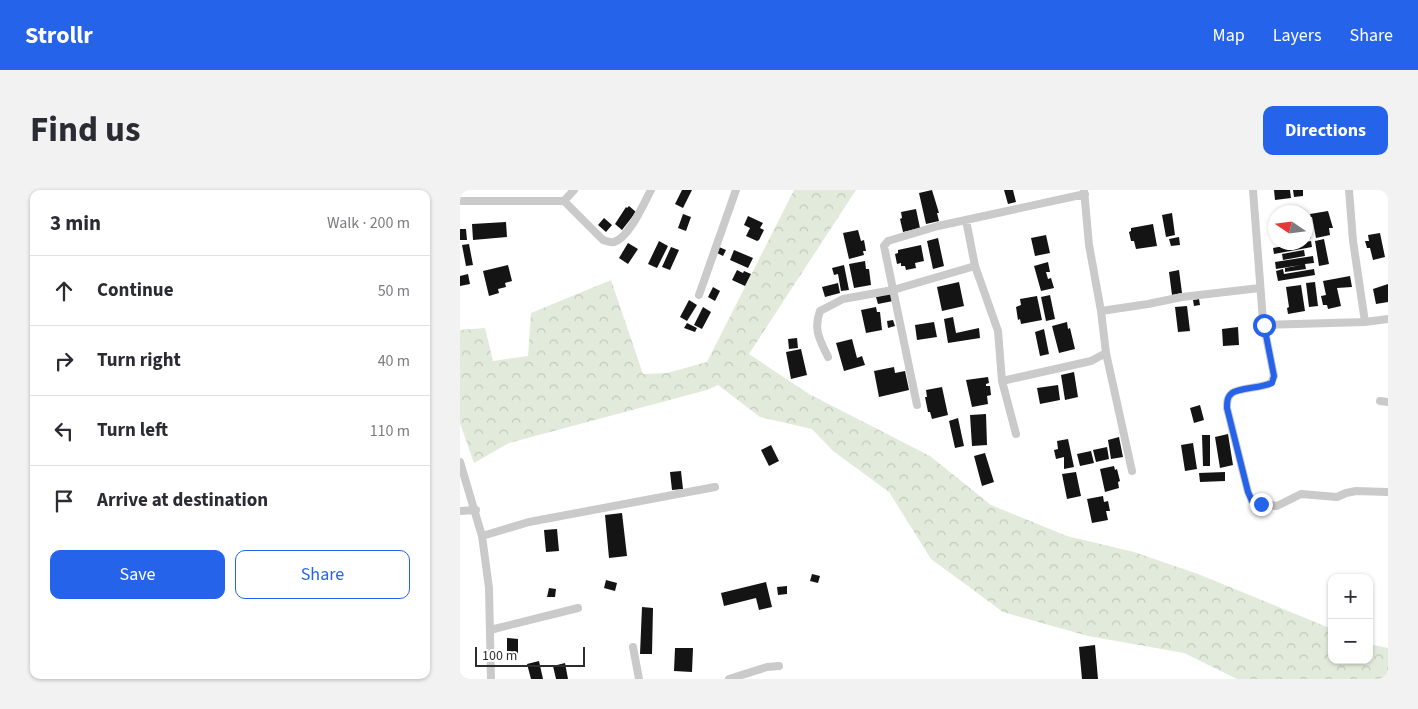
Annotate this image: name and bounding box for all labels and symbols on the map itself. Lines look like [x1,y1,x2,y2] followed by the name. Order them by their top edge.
[1268,205,1313,250] north arrow
[1253,314,1276,337] route start
[1250,493,1273,516] route end
[475,644,585,667] scale bar

